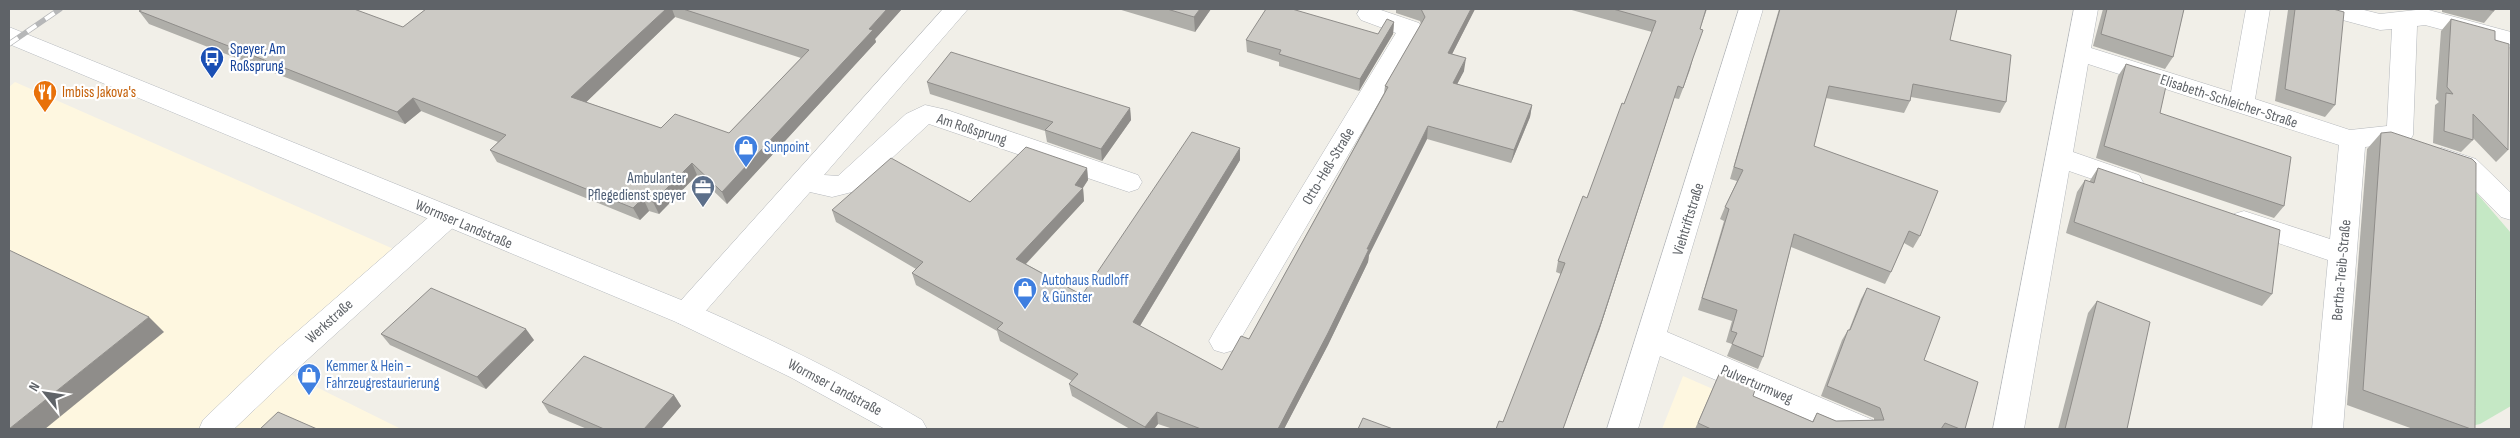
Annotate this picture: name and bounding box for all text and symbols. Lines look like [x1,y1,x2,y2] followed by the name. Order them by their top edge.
[230,40,286,76] place label: Speyer, Am Roßsprung
[199,45,225,79] bus stop icon: Speyer, Am Roßsprung
[2158,70,2300,133] street label: Elisabeth-Schleicher-Straße
[32,79,58,113] restaurant icon: Imbiss Jakova's
[62,83,136,102] place label: Imbiss Jakova's
[933,109,1009,150] street label: Am Roßsprung
[1298,124,1359,208] street label: Otto-Heß-Straße
[733,134,759,168] shop icon: Sunpoint
[764,138,810,157] place label: Sunpoint
[588,169,687,205] place label: Ambulanter Pflegedienst speyer
[690,174,716,208] office icon: Ambulanter Pflegedienst speyer
[1668,181,1708,258] street label: Viehtriftstraße
[412,195,515,254] street label: Wormser Landstraße
[2328,219,2355,321] street label: Bertha-Treib-Straße
[1041,271,1129,307] place label: Autohaus Rudloff & Günster
[1012,276,1038,310] shop icon: Autohaus Rudloff & Günster
[302,295,357,348] street label: Werkstraße
[784,355,885,420] street label: Wormser Landstraße
[326,357,440,393] place label: Kemmer & Hein - Fahrzeugrestaurierung
[1718,361,1796,408] street label: Pulverturmweg
[296,362,322,396] shop icon: Kemmer & Hein - Fahrzeugrestaurierung
[20,368,70,418] north arrow
[25,379,43,394] text: N

